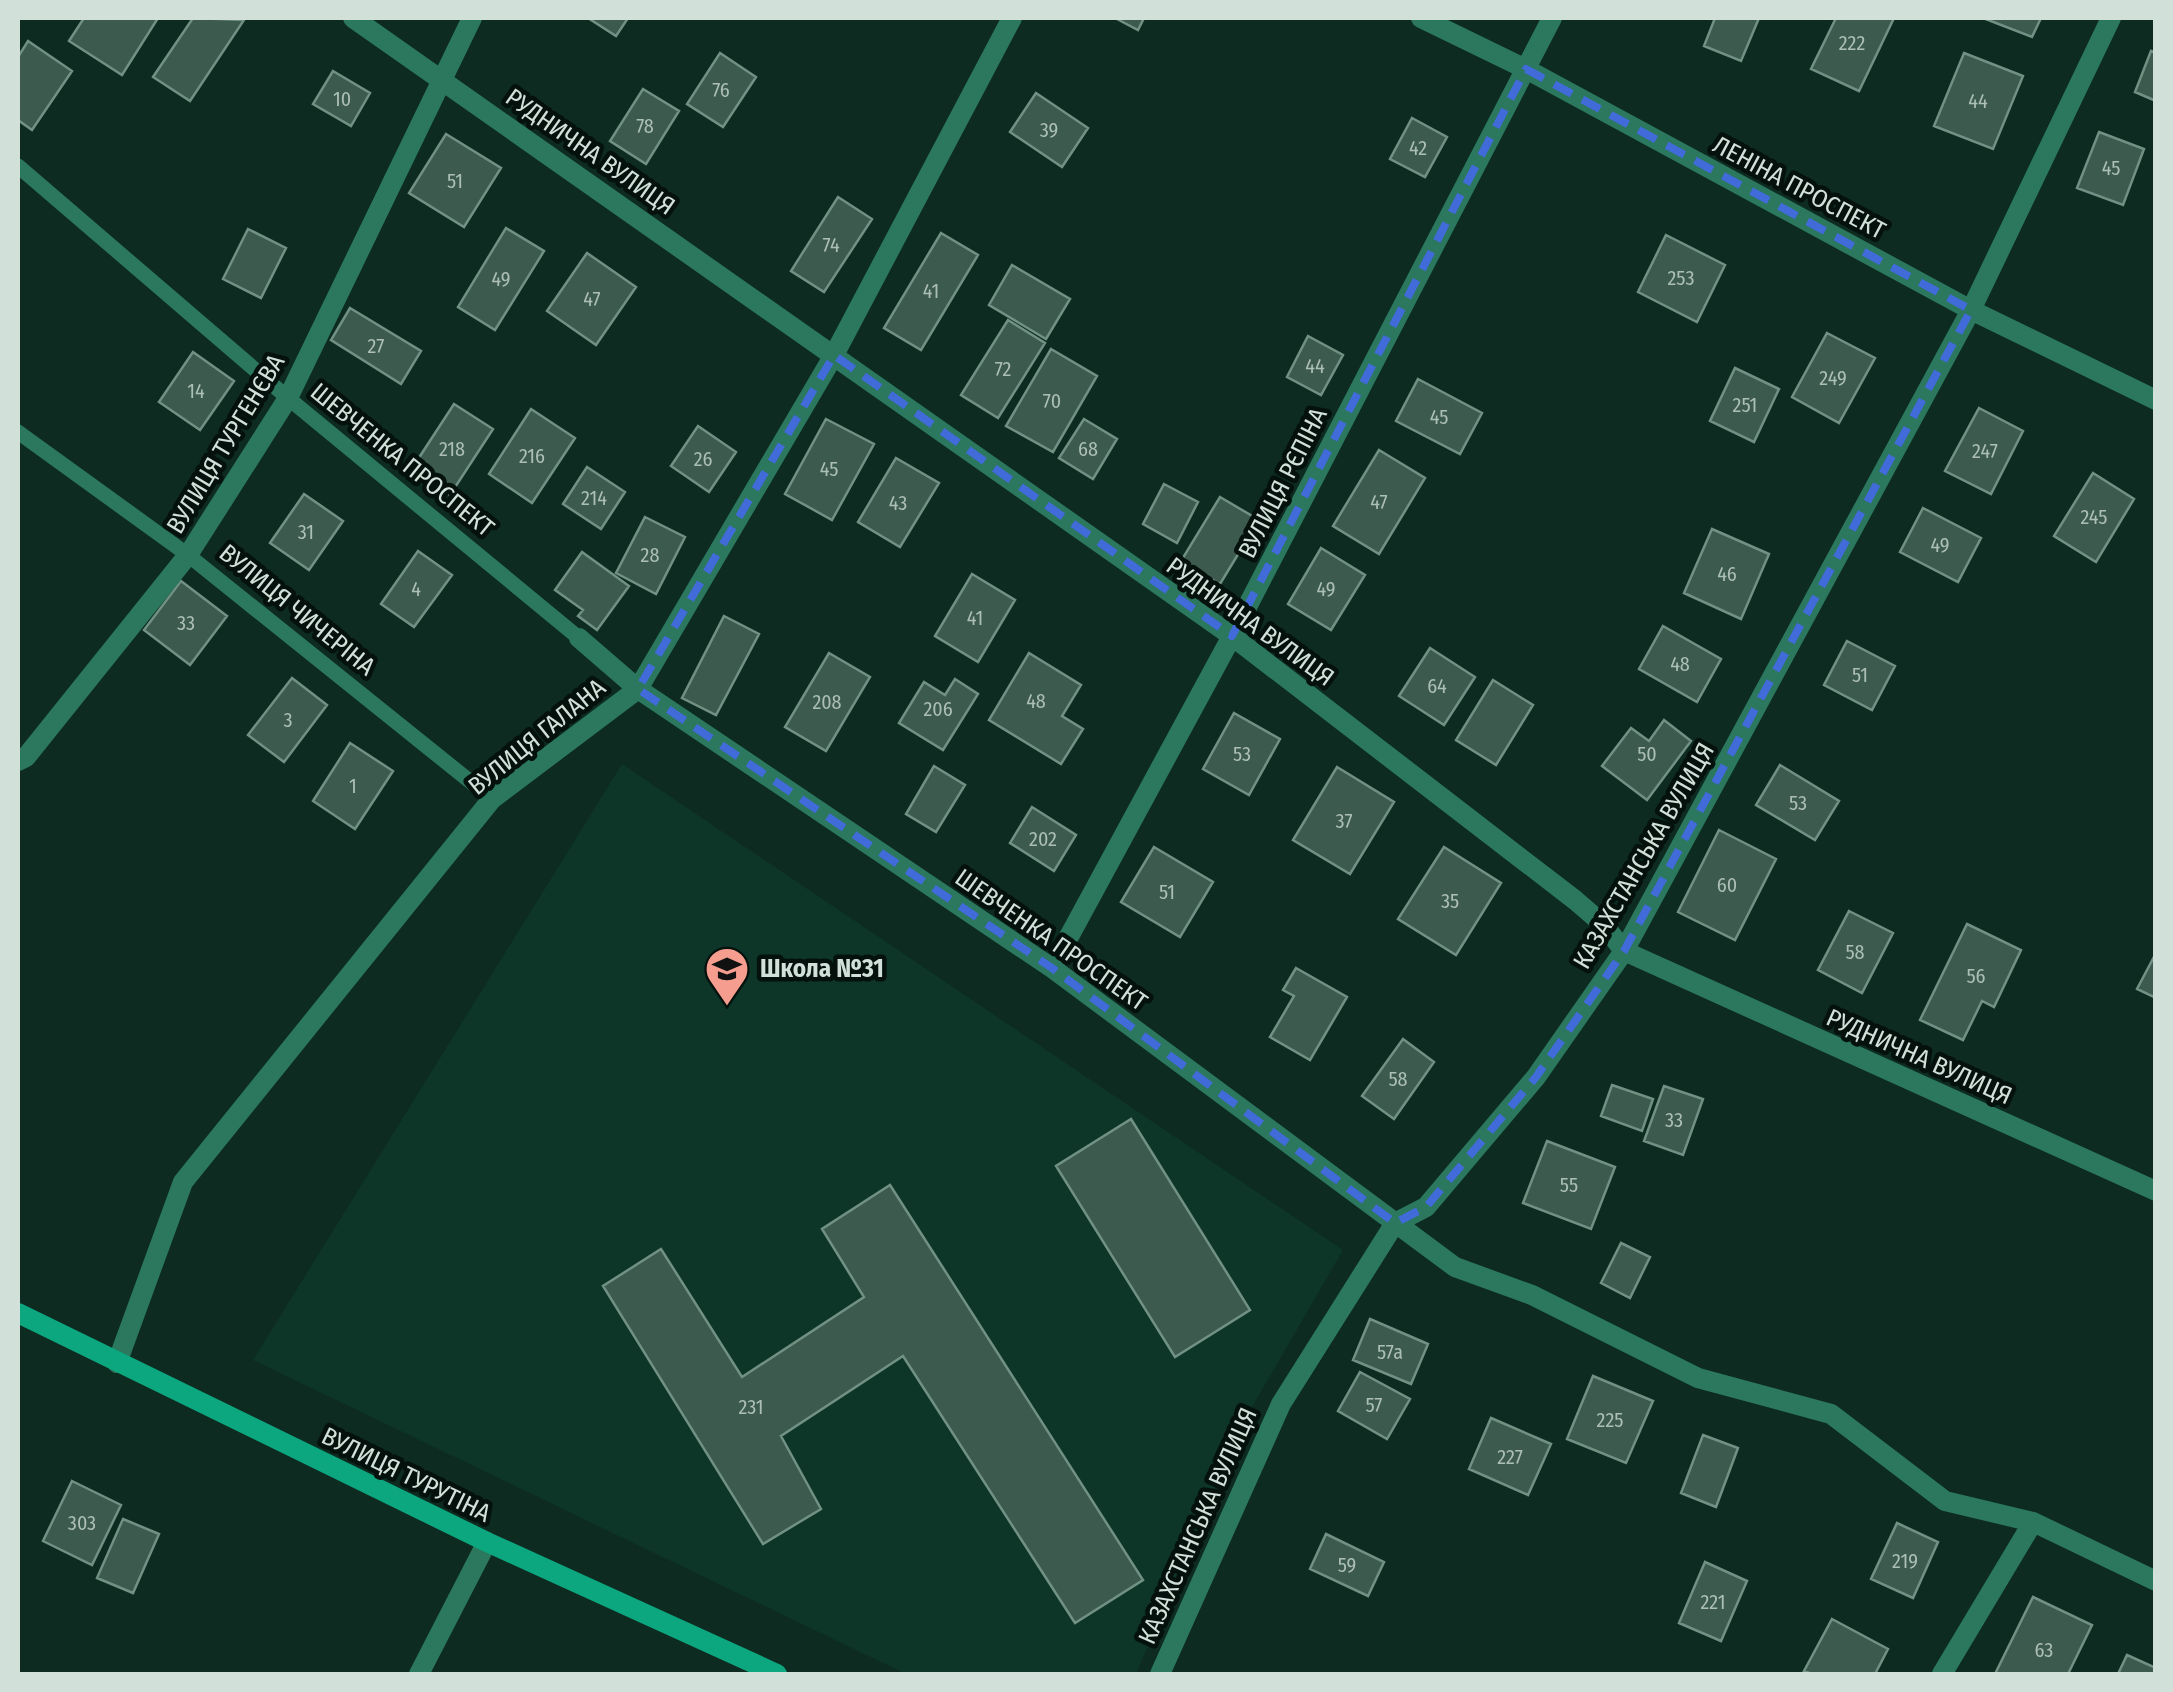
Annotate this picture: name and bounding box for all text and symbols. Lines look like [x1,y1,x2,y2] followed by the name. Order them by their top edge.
[1839,31,1865,55] house number: 222
[712,78,730,102] house number: 76
[500,82,680,222] street label: РУДНИЧНА ВУЛИЦЯ
[333,87,351,111] house number: 10
[1968,89,1988,113] house number: 44
[636,114,654,138] house number: 78
[1040,118,1058,142] house number: 39
[1708,130,1891,246] street label: ЛЕНІНА ПРОСПЕКТ
[1409,136,1427,160] house number: 42
[2102,156,2120,180] house number: 45
[447,169,463,193] house number: 51
[822,233,840,257] house number: 74
[1668,266,1694,290] house number: 253
[491,267,511,291] house number: 49
[923,279,939,303] house number: 41
[583,287,601,311] house number: 47
[368,334,384,358] house number: 27
[161,349,291,539] street label: ВУЛИЦЯ ТУРГЕНЄВА
[1305,354,1325,378] house number: 44
[995,357,1012,381] house number: 72
[1819,366,1847,390] house number: 249
[304,377,500,543] street label: ШЕВЧЕНКА ПРОСПЕКТ
[187,379,205,403] house number: 14
[1043,389,1061,413] house number: 70
[1733,393,1757,417] house number: 251
[1232,403,1334,563] street label: ВУЛИЦЯ РЄПІНА
[1430,405,1448,429] house number: 45
[439,437,465,461] house number: 218
[1078,437,1098,461] house number: 68
[1972,439,1998,463] house number: 247
[519,444,545,468] house number: 216
[694,447,712,471] house number: 26
[820,457,838,481] house number: 45
[581,486,607,510] house number: 214
[1370,490,1388,514] house number: 47
[889,491,907,515] house number: 43
[2080,505,2108,529] house number: 245
[298,520,314,544] house number: 31
[1930,533,1950,557] house number: 49
[213,538,381,682] street label: ВУЛИЦЯ ЧИЧЕРІНА
[641,543,659,567] house number: 28
[1160,551,1340,693] street label: РУДНИЧНА ВУЛИЦЯ
[1717,562,1737,586] house number: 46
[411,577,421,601] house number: 4
[1316,577,1336,601] house number: 49
[967,606,983,630] house number: 41
[177,611,195,635] house number: 33
[1670,652,1690,676] house number: 48
[1852,663,1868,687] house number: 51
[462,673,612,801] street label: ВУЛИЦЯ ГАЛАНА
[1427,674,1447,698] house number: 64
[1026,689,1046,713] house number: 48
[812,690,842,714] house number: 208
[923,697,953,721] house number: 206
[283,708,293,732] house number: 3
[1567,738,1721,974] street label: КАЗАХСТАНСЬКА ВУЛИЦЯ
[1233,742,1251,766] house number: 53
[1637,742,1657,766] house number: 50
[349,774,357,798] house number: 1
[1789,791,1807,815] house number: 53
[1335,809,1353,833] house number: 37
[1029,827,1057,851] house number: 202
[949,863,1153,1018] street label: ШЕВЧЕНКА ПРОСПЕКТ
[1717,873,1737,897] house number: 60
[1159,880,1175,904] house number: 51
[1441,889,1459,913] house number: 35
[1845,940,1865,964] house number: 58
[704,946,750,1007] school or university icon: Школа №31
[760,954,884,984] place label: Школа №31
[1966,964,1986,988] house number: 56
[1822,1003,2016,1111] street label: РУДНИЧНА ВУЛИЦЯ
[1388,1067,1408,1091] house number: 58
[1665,1108,1683,1132] house number: 33
[1560,1173,1578,1197] house number: 55
[1377,1340,1403,1364] house number: 57а
[1366,1393,1382,1417] house number: 57
[738,1395,764,1419] house number: 231
[1132,1403,1264,1649] street label: КАЗАХСТАНСЬКА ВУЛИЦЯ
[1597,1408,1623,1432] house number: 225
[317,1421,495,1529] street label: ВУЛИЦЯ ТУРУТІНА
[1497,1445,1523,1469] house number: 227
[68,1511,96,1535] house number: 303
[1892,1549,1918,1573] house number: 219
[1338,1553,1356,1577] house number: 59
[1701,1590,1726,1614] house number: 221
[2035,1638,2053,1662] house number: 63

